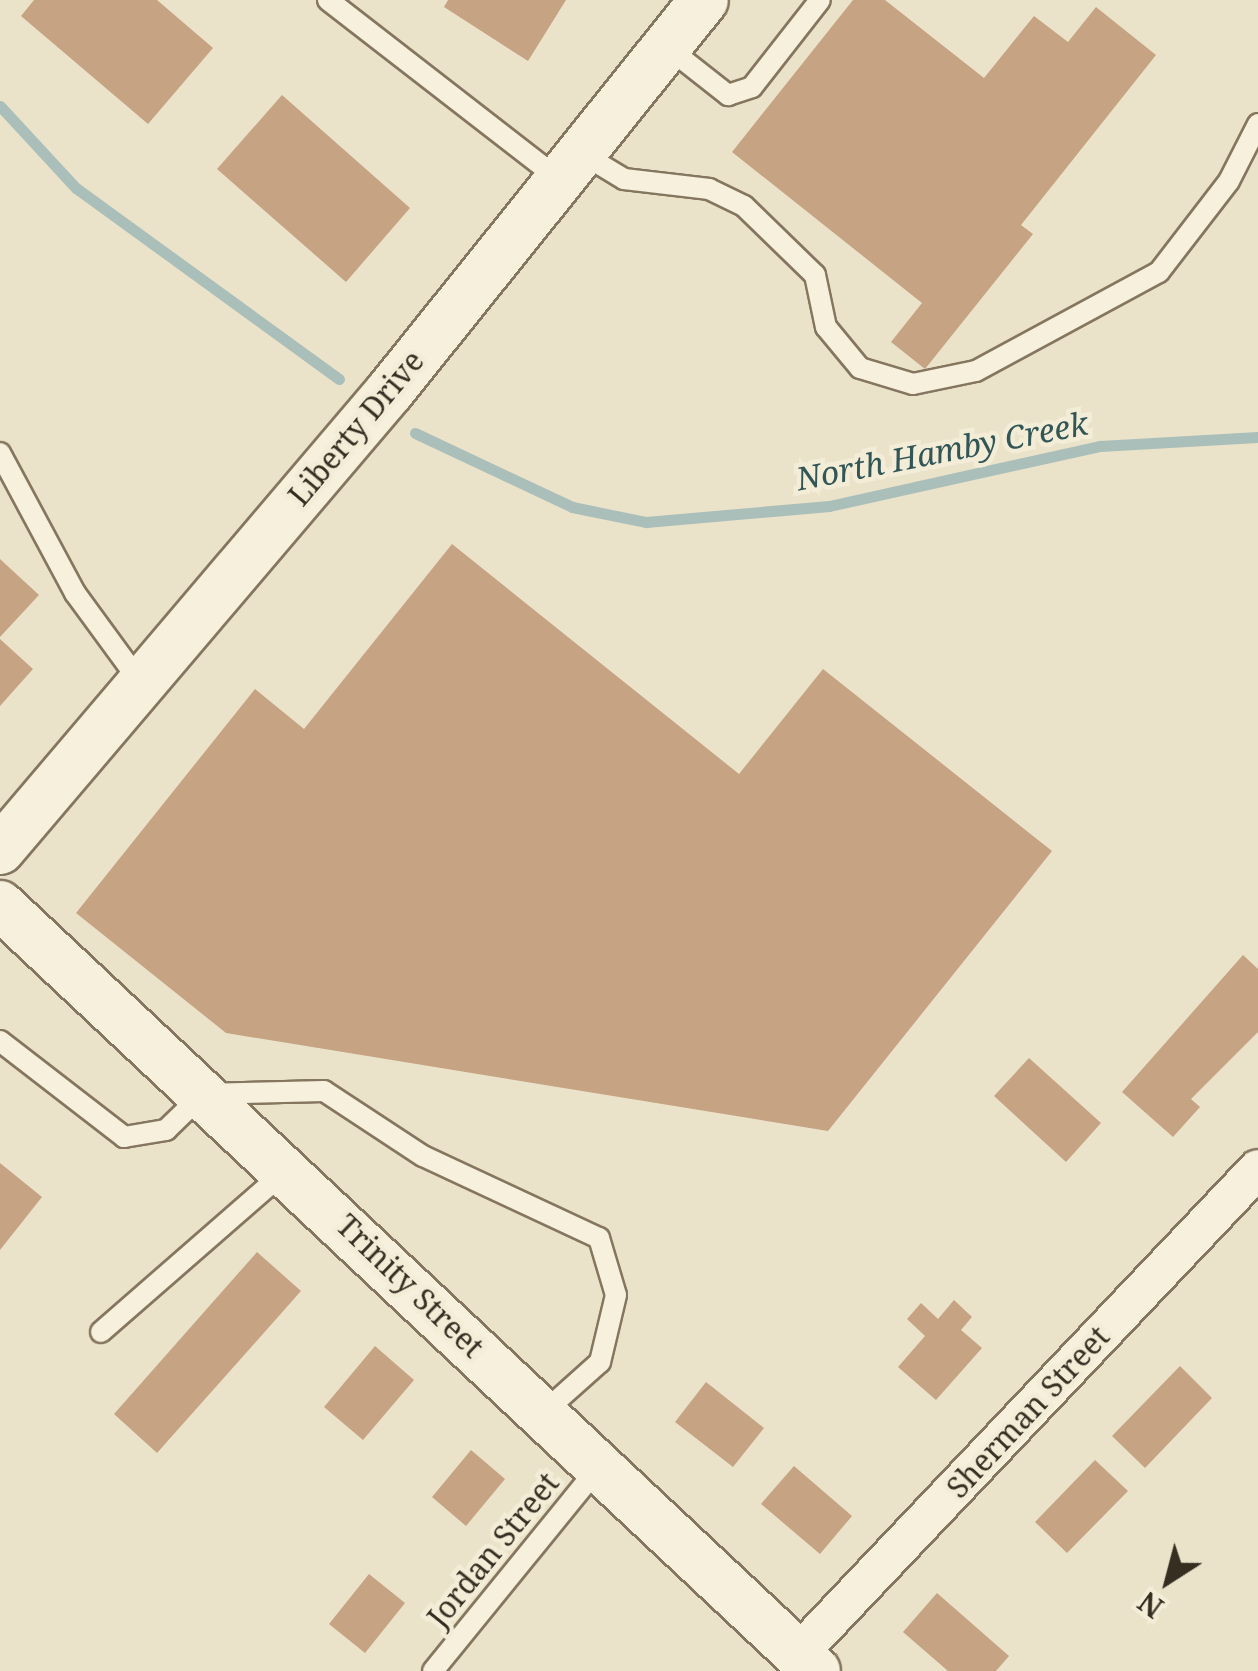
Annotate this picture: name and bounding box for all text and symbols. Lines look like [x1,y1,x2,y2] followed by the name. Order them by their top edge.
[281,343,431,513] street label: Liberty Drive
[793,404,1091,498] water label: North Hamby Creek
[329,1207,491,1365] street label: Trinity Street
[939,1319,1117,1505] street label: Sherman Street
[420,1466,566,1634] street label: Jordan Street
[1118,1531,1218,1631] north arrow
[1130,1583,1170,1627] text: N

